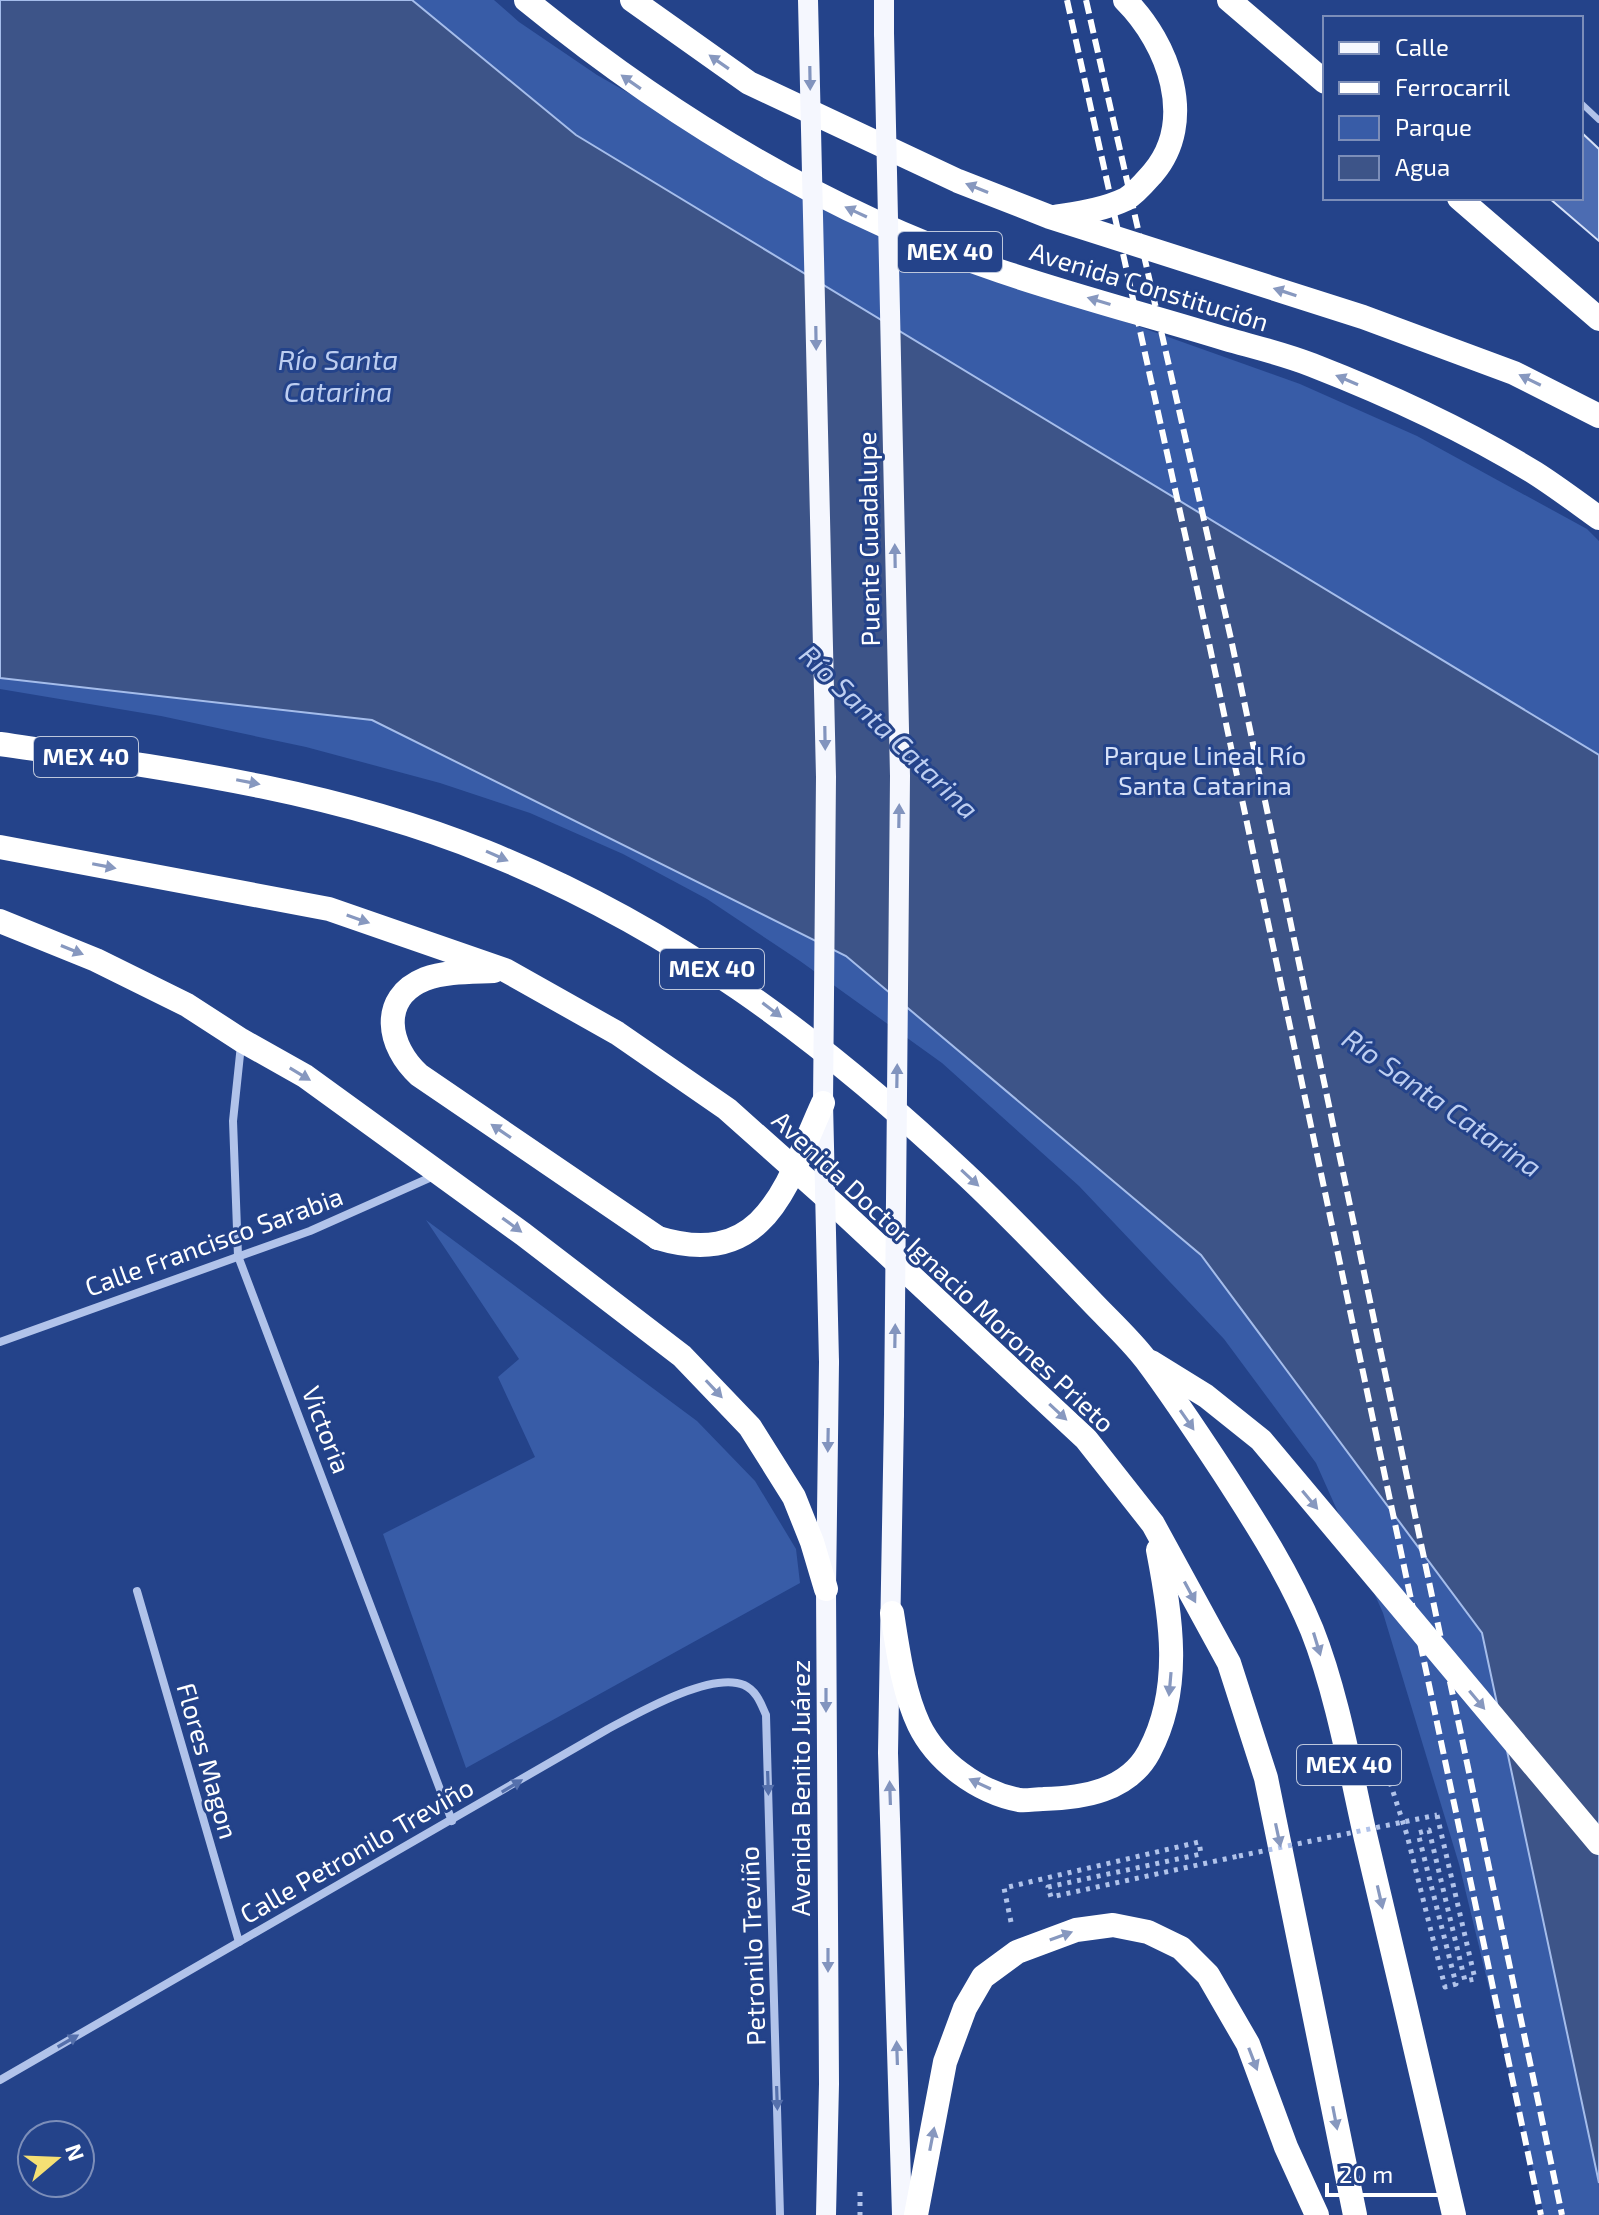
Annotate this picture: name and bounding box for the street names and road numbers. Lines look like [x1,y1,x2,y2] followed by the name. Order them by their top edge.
[898,232,1002,272] road number: MEX 40
[1026,235,1272,337] street label: Avenida Constitución
[850,431,885,647] street label: Puente Guadalupe
[34,737,138,777] road number: MEX 40
[660,949,764,989] road number: MEX 40
[766,1104,1122,1438] street label: Avenida Doctor Ignacio Morones Prieto
[80,1179,347,1302] street label: Calle Francisco Sarabia
[297,1382,358,1477] street label: Victoria
[784,1660,815,1916] street label: Avenida Benito Juárez
[171,1679,246,1842] street label: Flores Magon
[1297,1745,1401,1785] road number: MEX 40
[234,1770,478,1929] street label: Calle Petronilo Treviño
[733,1846,770,2046] street label: Petronilo Treviño

